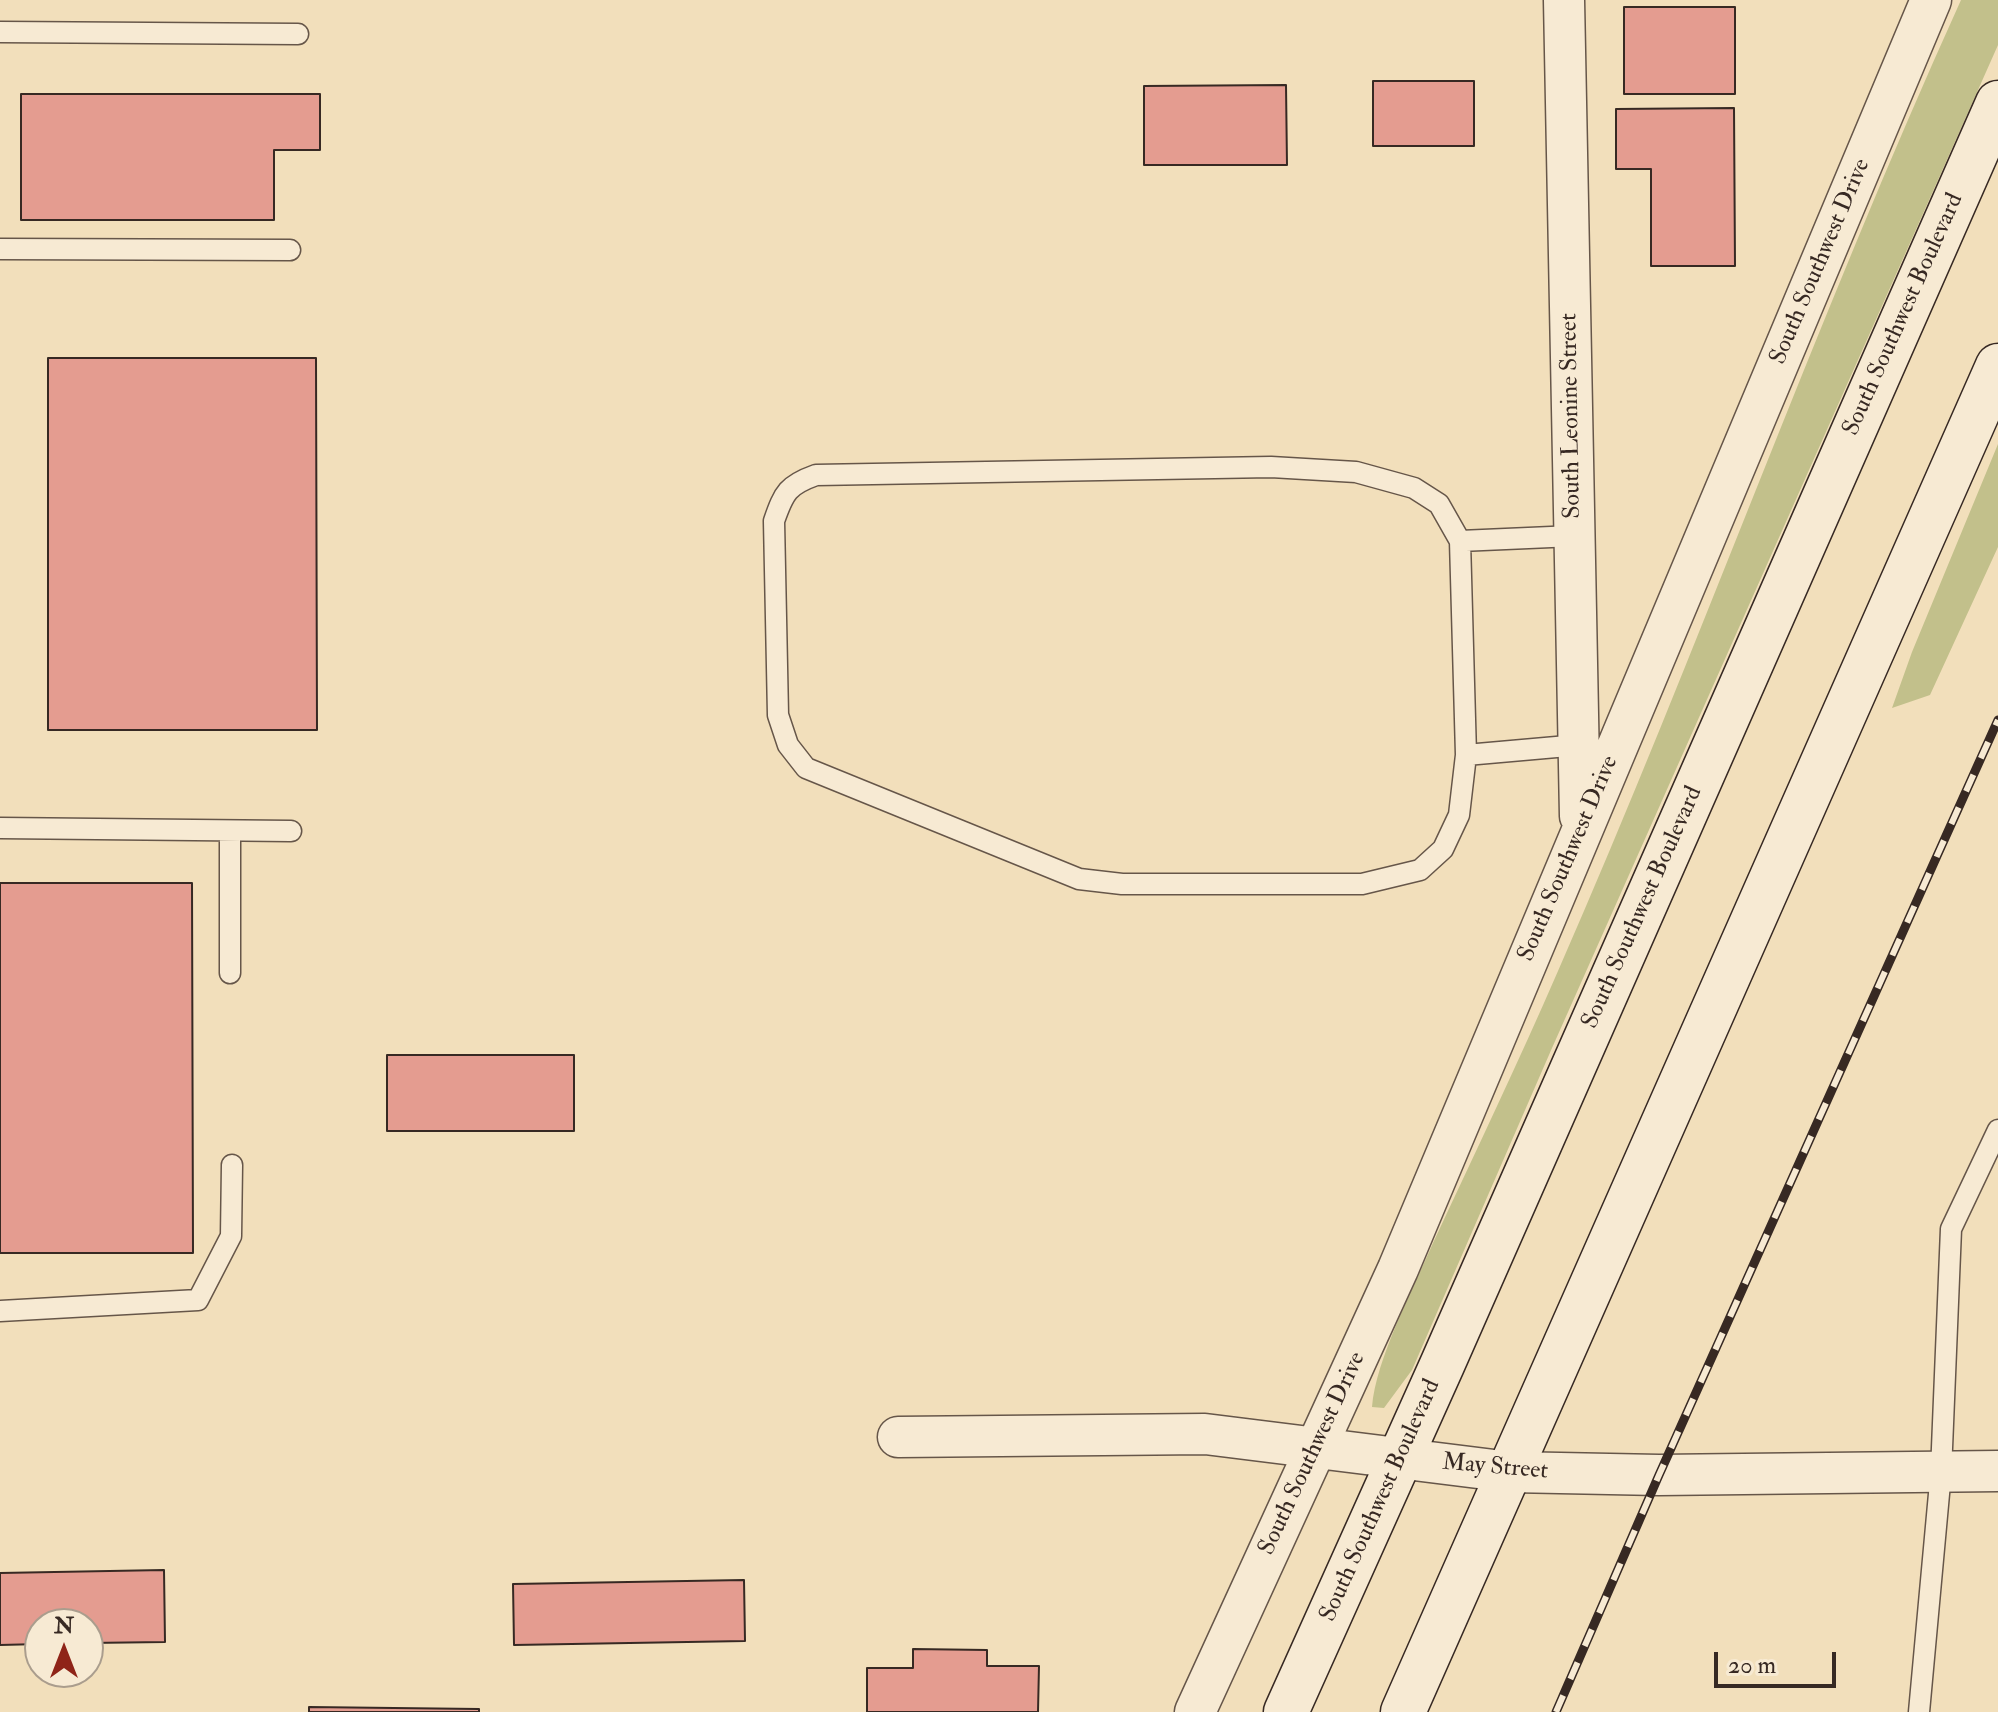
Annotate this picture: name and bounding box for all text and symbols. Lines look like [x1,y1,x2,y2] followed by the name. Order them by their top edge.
[1765,155,1877,369] street label: South Southwest Drive
[1838,189,1970,441] street label: South Southwest Boulevard
[1556,313,1588,519] street label: South Leonine Street
[1513,752,1625,966] street label: South Southwest Drive
[1577,782,1709,1034] street label: South Southwest Boulevard
[1253,1348,1373,1560] street label: South Southwest Drive
[1315,1375,1447,1627] street label: South Southwest Boulevard
[1441,1449,1549,1487] street label: May Street
[24,1608,104,1688] north arrow
[54,1612,74,1640] text: N
[1718,1636,1840,1686] scale bar
[1728,1650,1776,1681] text: 20 m

